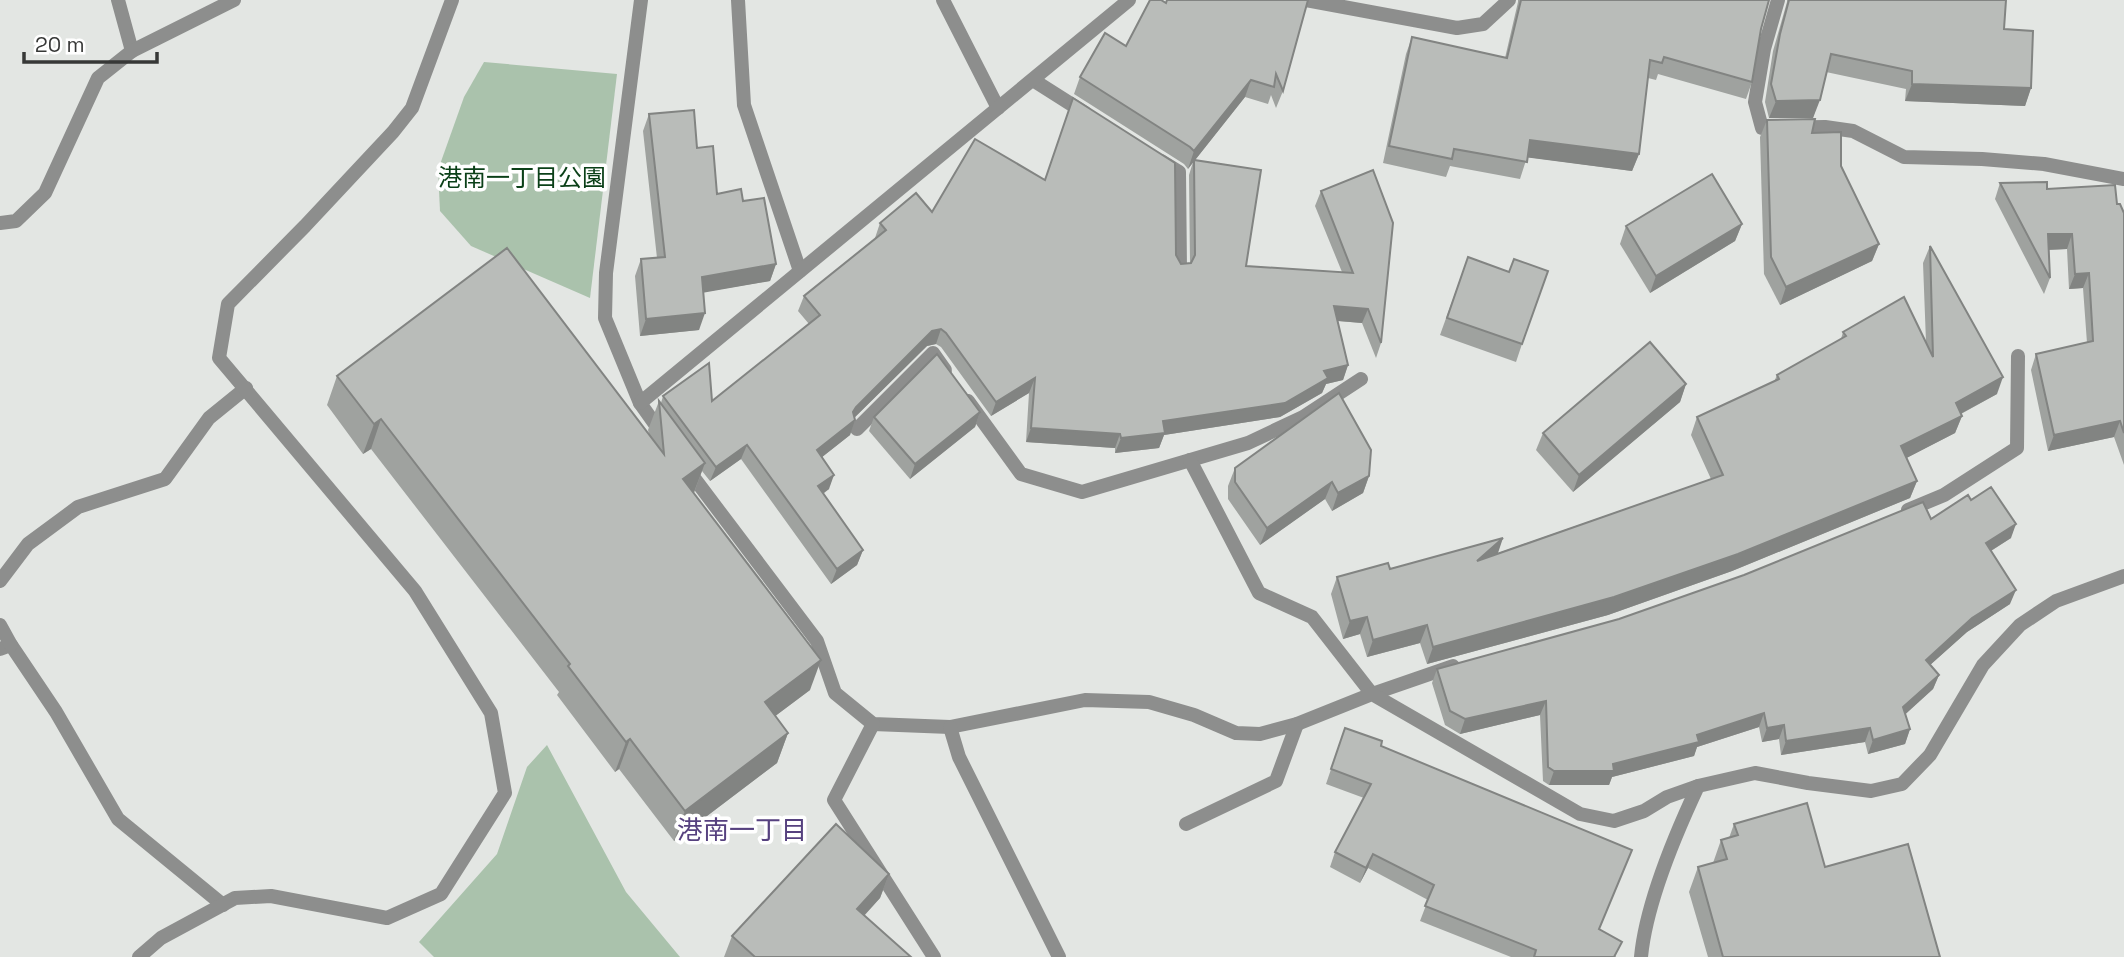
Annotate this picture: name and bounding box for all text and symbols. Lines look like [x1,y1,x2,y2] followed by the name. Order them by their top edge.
[24,21,158,65] scale bar
[35,31,85,58] text: 20 m
[438,162,606,193] park label: 港南一丁目公園
[677,813,807,847] district label: 港南一丁目

